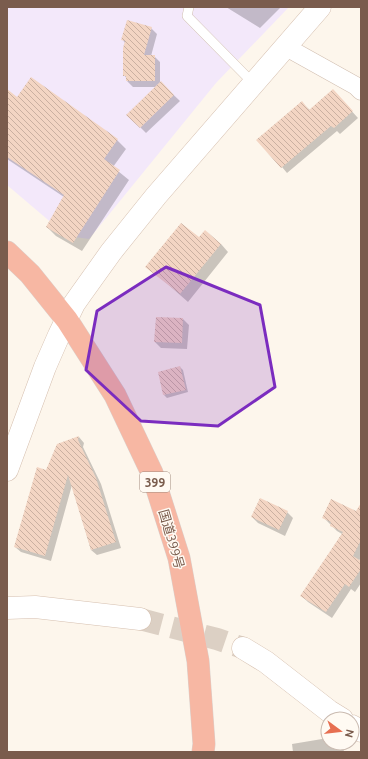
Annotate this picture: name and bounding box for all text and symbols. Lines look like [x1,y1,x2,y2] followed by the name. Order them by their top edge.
[140,472,170,492] road number: 399
[157,508,187,570] street label: 国道399号
[320,711,360,751] north arrow
[343,728,357,739] text: N

